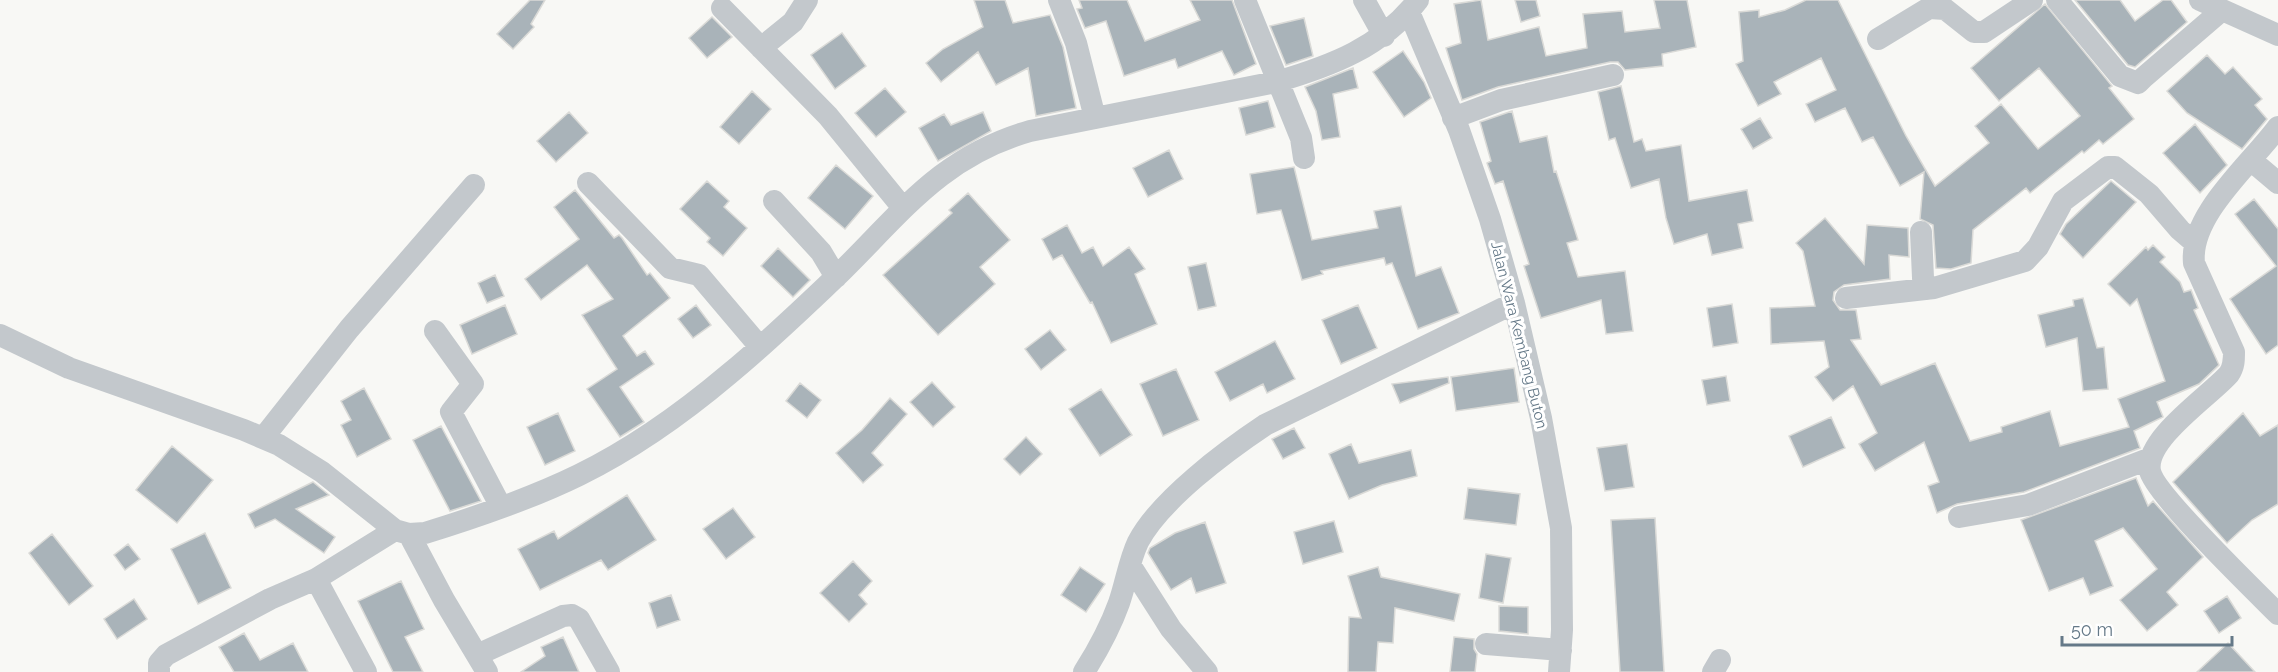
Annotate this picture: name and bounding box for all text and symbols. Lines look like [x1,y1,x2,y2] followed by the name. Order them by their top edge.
[1487,239,1551,431] street label: Jalan Wara Kembang Buton
[2062,609,2232,647] scale bar
[2071,619,2113,640] text: 50 m

